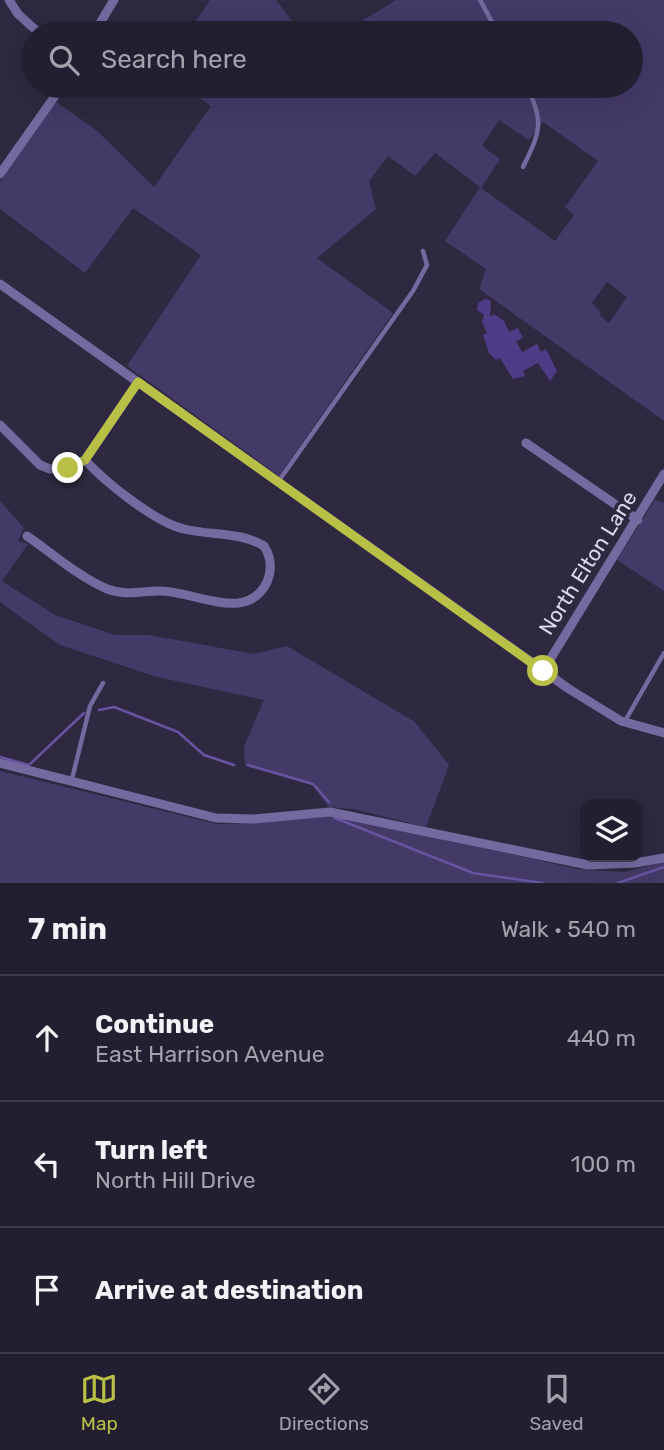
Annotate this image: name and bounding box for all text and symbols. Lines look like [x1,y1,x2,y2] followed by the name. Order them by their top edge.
[21,21,643,98] search box
[45,41,83,79] icon: search
[101,44,247,75] text: Search here
[52,452,83,483] route end
[533,486,642,639] street label: North Elton Lane
[527,655,558,686] route start
[580,799,643,862] map controls
[580,799,643,862] button: layers
[28,911,107,947] text: 7 min
[501,915,636,943] text: Walk · 540 m
[95,1009,214,1040] text: Continue
[28,1019,66,1057] icon: ahead
[567,1024,636,1052] text: 440 m
[95,1040,325,1068] text: East Harrison Avenue
[95,1135,207,1166] text: Turn left
[28,1145,66,1183] icon: left
[571,1150,636,1178] text: 100 m
[95,1166,256,1194] text: North Hill Drive
[28,1271,66,1309] icon: arrive
[95,1275,363,1306] text: Arrive at destination
[80,1370,118,1435] tab: Map
[279,1370,369,1435] tab: Directions
[529,1370,584,1435] tab: Saved

